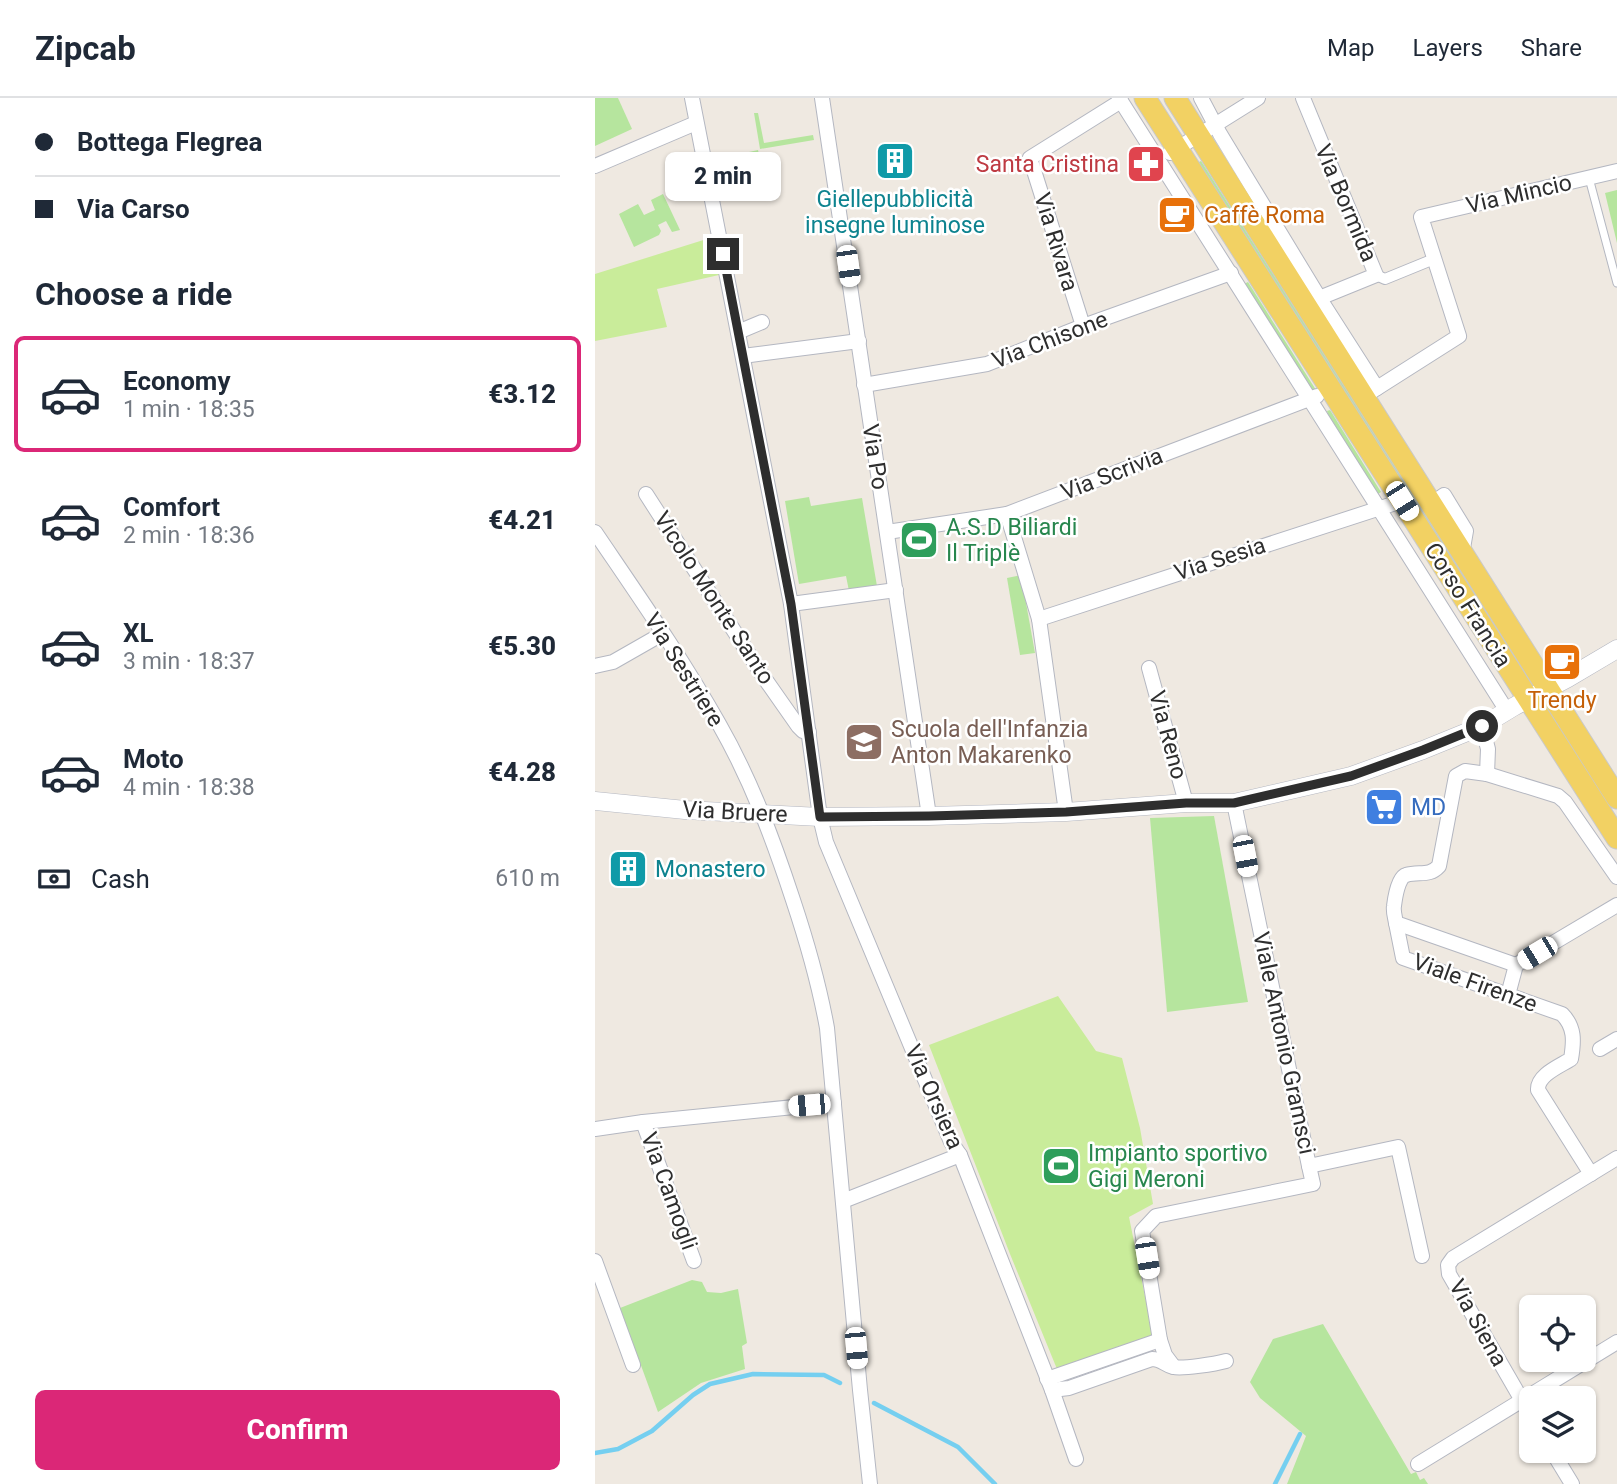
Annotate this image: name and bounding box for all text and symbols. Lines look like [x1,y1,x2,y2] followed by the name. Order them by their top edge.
[35,29,136,68] text: Zipcab
[1327,34,1375,62] text: Map
[1413,34,1483,62] text: Layers
[1521,34,1582,62] text: Share
[77,127,262,157] text: Bottega Flegrea
[874,140,916,182] building icon: Giellepubblicità insegne luminose
[1309,140,1383,266] street label: Via Bormida
[1125,143,1167,185] pharmacy icon: Santa Cristina
[976,151,1119,178] place label: Santa Cristina
[665,152,781,202] callout: 2 min
[694,163,752,190] text: 2 min
[1464,169,1574,219] street label: Via Mincio
[805,186,985,239] place label: Giellepubblicità insegne luminose
[1028,189,1084,295] street label: Via Rivara
[77,194,190,224] text: Via Carso
[1156,194,1198,236] cafe icon: Caffè Roma
[1204,202,1325,229] place label: Caffè Roma
[707,238,739,270] route end
[835,244,862,288] car
[35,275,232,313] text: Choose a ride
[988,306,1112,374] street label: Via Chisone
[39,363,102,426] icon: car
[123,366,230,396] text: Economy
[488,379,556,409] text: €3.12
[123,396,255,423] text: 1 min · 18:35
[857,422,893,492] street label: Via Po
[1057,442,1167,506] street label: Via Scrivia
[1382,478,1423,524] car
[39,489,102,552] icon: car
[123,492,220,522] text: Comfort
[488,505,556,535] text: €4.21
[648,507,780,689] street label: Vicolo Monte Santo
[946,514,1077,567] place label: A.S.D Biliardi Il Triplè
[898,519,940,561] sports icon: A.S.D Biliardi Il Triplè
[123,522,255,549] text: 2 min · 18:36
[1171,532,1269,586] street label: Via Sesia
[1419,538,1517,672] street label: Corso Francia
[638,608,730,732] street label: Via Sestriere
[39,615,102,678] icon: car
[123,618,154,648] text: XL
[488,631,556,661] text: €5.30
[1541,641,1583,683] cafe icon: Trendy
[123,648,255,675] text: 3 min · 18:37
[1527,687,1597,714] place label: Trendy
[1143,688,1193,782] street label: Via Reno
[1466,710,1498,742] route start
[891,716,1088,769] place label: Scuola dell'Infanzia Anton Makarenko
[843,721,885,763] school or university icon: Scuola dell'Infanzia Anton Makarenko
[39,741,102,804] icon: car
[123,744,184,774] text: Moto
[488,757,556,787] text: €4.28
[123,774,255,801] text: 4 min · 18:38
[1363,786,1405,828] supermarket icon: MD
[1411,794,1446,821] place label: MD
[682,796,788,828] street label: Via Bruere
[1231,833,1260,879] car
[607,848,649,890] building icon: Monastero
[655,856,766,883] place label: Monastero
[35,860,73,898] icon: cash
[91,864,150,894] text: Cash
[495,865,560,892] text: 610 m
[1247,929,1321,1157] street label: Viale Antonio Gramsci
[1514,933,1561,973] car
[1409,948,1541,1018] street label: Viale Firenze
[899,1041,969,1153] street label: Via Orsiera
[788,1093,831,1117] car
[635,1128,703,1254] street label: Via Camogli
[1088,1140,1268,1193] place label: Impianto sportivo Gigi Meroni
[1040,1145,1082,1187] sports icon: Impianto sportivo Gigi Meroni
[1134,1236,1161,1280] car
[1443,1275,1513,1371] street label: Via Siena
[1519,1295,1596,1463] map controls
[1519,1295,1596,1372] button: locate
[844,1326,869,1370] car
[1519,1386,1596,1463] button: layers
[35,1390,560,1470] button: Confirm

